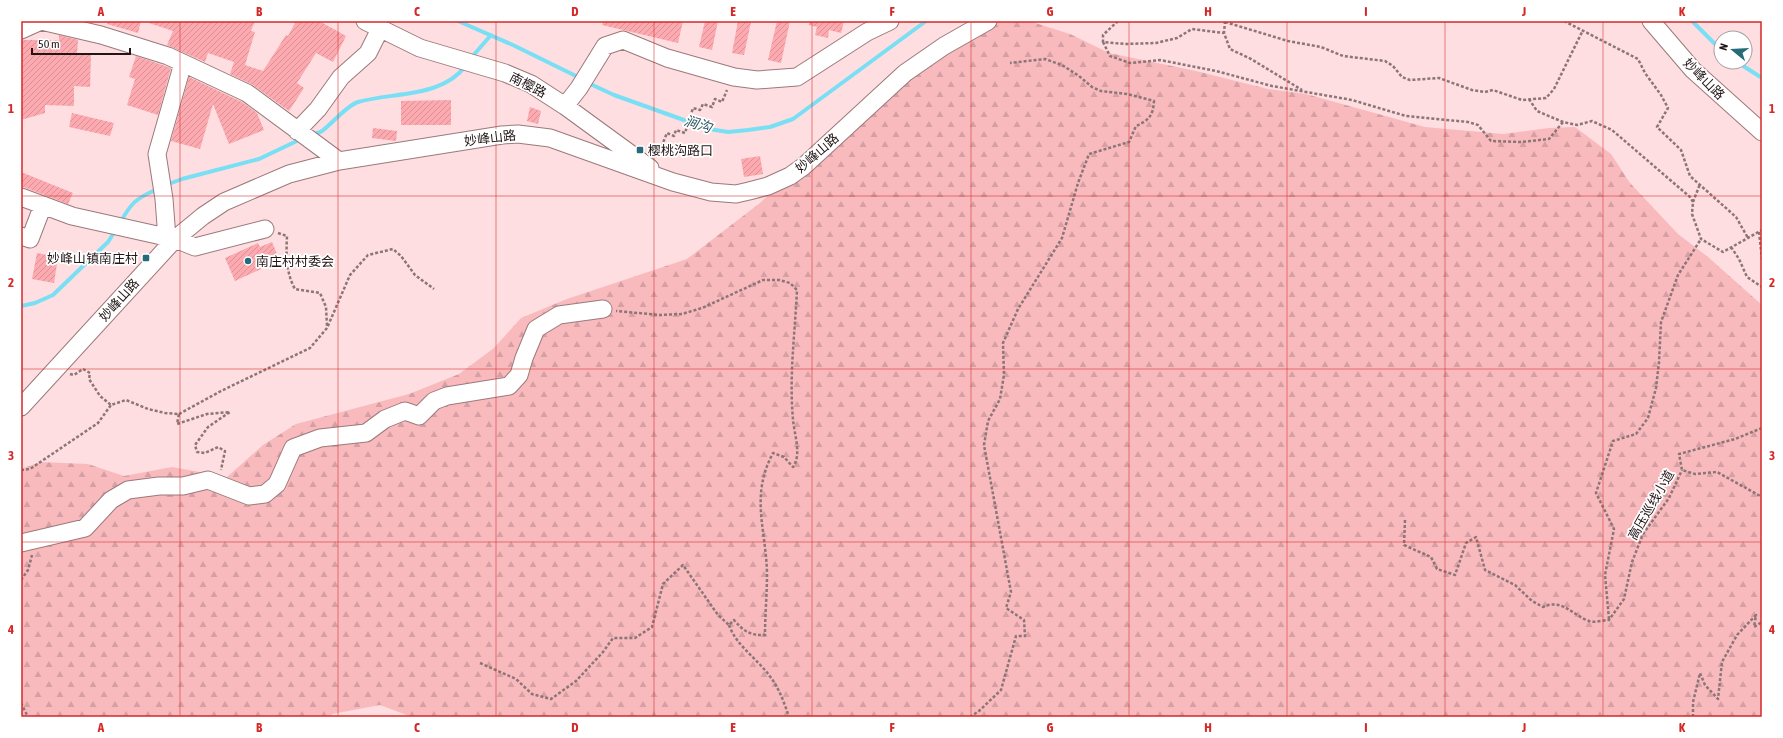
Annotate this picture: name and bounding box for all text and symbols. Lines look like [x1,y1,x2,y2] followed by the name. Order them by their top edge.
[97,4,105,19] text: A
[256,4,263,19] text: B
[414,4,420,19] text: C
[571,4,579,19] text: D
[730,4,736,19] text: E
[889,4,895,19] text: F
[1047,4,1054,19] text: G
[1204,4,1212,19] text: H
[1364,4,1368,19] text: I
[1521,4,1526,19] text: J
[1679,4,1686,19] text: K
[32,30,130,56] scale bar
[1713,30,1753,70] north arrow
[38,37,60,51] text: 50 m
[1717,42,1730,52] text: N
[1680,55,1728,103] street label: 妙峰山路
[507,69,549,101] street label: 南樱路
[8,101,14,116] text: 1
[1769,101,1775,116] text: 1
[682,112,716,136] water label: 涧沟
[463,127,517,149] street label: 妙峰山路
[792,130,842,176] street label: 妙峰山路
[648,143,713,158] place label: 樱桃沟路口
[635,145,645,155] marker: 樱桃沟路口
[47,251,138,266] place label: 妙峰山镇南庄村
[141,253,151,263] marker: 妙峰山镇南庄村
[256,254,334,269] place label: 南庄村村委会
[243,256,253,266] marker: 南庄村村委会
[8,275,14,290] text: 2
[1769,275,1775,290] text: 2
[96,276,142,324] street label: 妙峰山路
[8,448,14,463] text: 3
[1769,448,1775,463] text: 3
[1625,467,1677,543] street label: 高压巡线小道
[7,622,14,637] text: 4
[1768,622,1775,637] text: 4
[97,720,105,735] text: A
[256,720,263,735] text: B
[414,720,420,735] text: C
[571,720,579,735] text: D
[730,720,736,735] text: E
[889,720,895,735] text: F
[1047,720,1054,735] text: G
[1204,720,1212,735] text: H
[1364,720,1368,735] text: I
[1521,720,1526,735] text: J
[1679,720,1686,735] text: K

